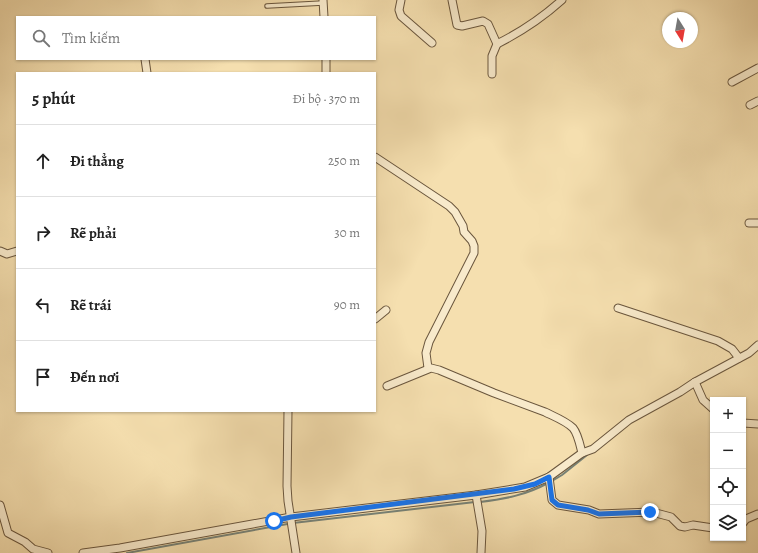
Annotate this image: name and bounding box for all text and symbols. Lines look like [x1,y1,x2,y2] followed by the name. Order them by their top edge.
[662,12,698,48] north arrow
[16,16,376,60] search box
[30,27,52,49] icon: search
[62,28,120,48] text: Tìm kiếm
[32,87,76,110] text: 5 phút
[293,90,360,107] text: Đi bộ · 370 m
[32,150,54,172] icon: ahead
[70,151,124,171] text: Đi thẳng
[328,152,360,169] text: 250 m
[32,222,54,244] icon: right
[70,223,116,243] text: Rẽ phải
[334,224,360,241] text: 30 m
[32,294,54,316] icon: left
[70,295,111,315] text: Rẽ trái
[334,296,360,313] text: 90 m
[32,366,54,388] icon: arrive
[70,367,119,387] text: Đến nơi
[710,397,746,541] map controls
[710,397,746,433] button: +
[710,433,746,469] button: −
[710,469,746,505] button: locate
[641,503,659,521] route end
[710,505,746,541] button: layers
[265,512,283,530] route start

